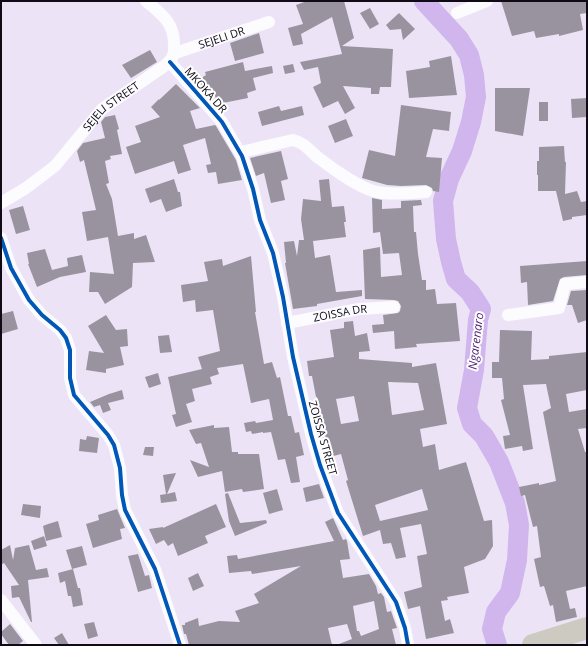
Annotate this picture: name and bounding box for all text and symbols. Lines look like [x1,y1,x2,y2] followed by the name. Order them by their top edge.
[196,23,247,52] street label: SEJELI DR
[182,64,231,116] street label: MKOKA DR
[79,78,142,134] street label: SEJELI STREET
[312,301,368,325] street label: ZOISSA DR
[464,311,487,370] water label: Ngarenaro
[306,399,341,477] street label: ZOISSA STREET

